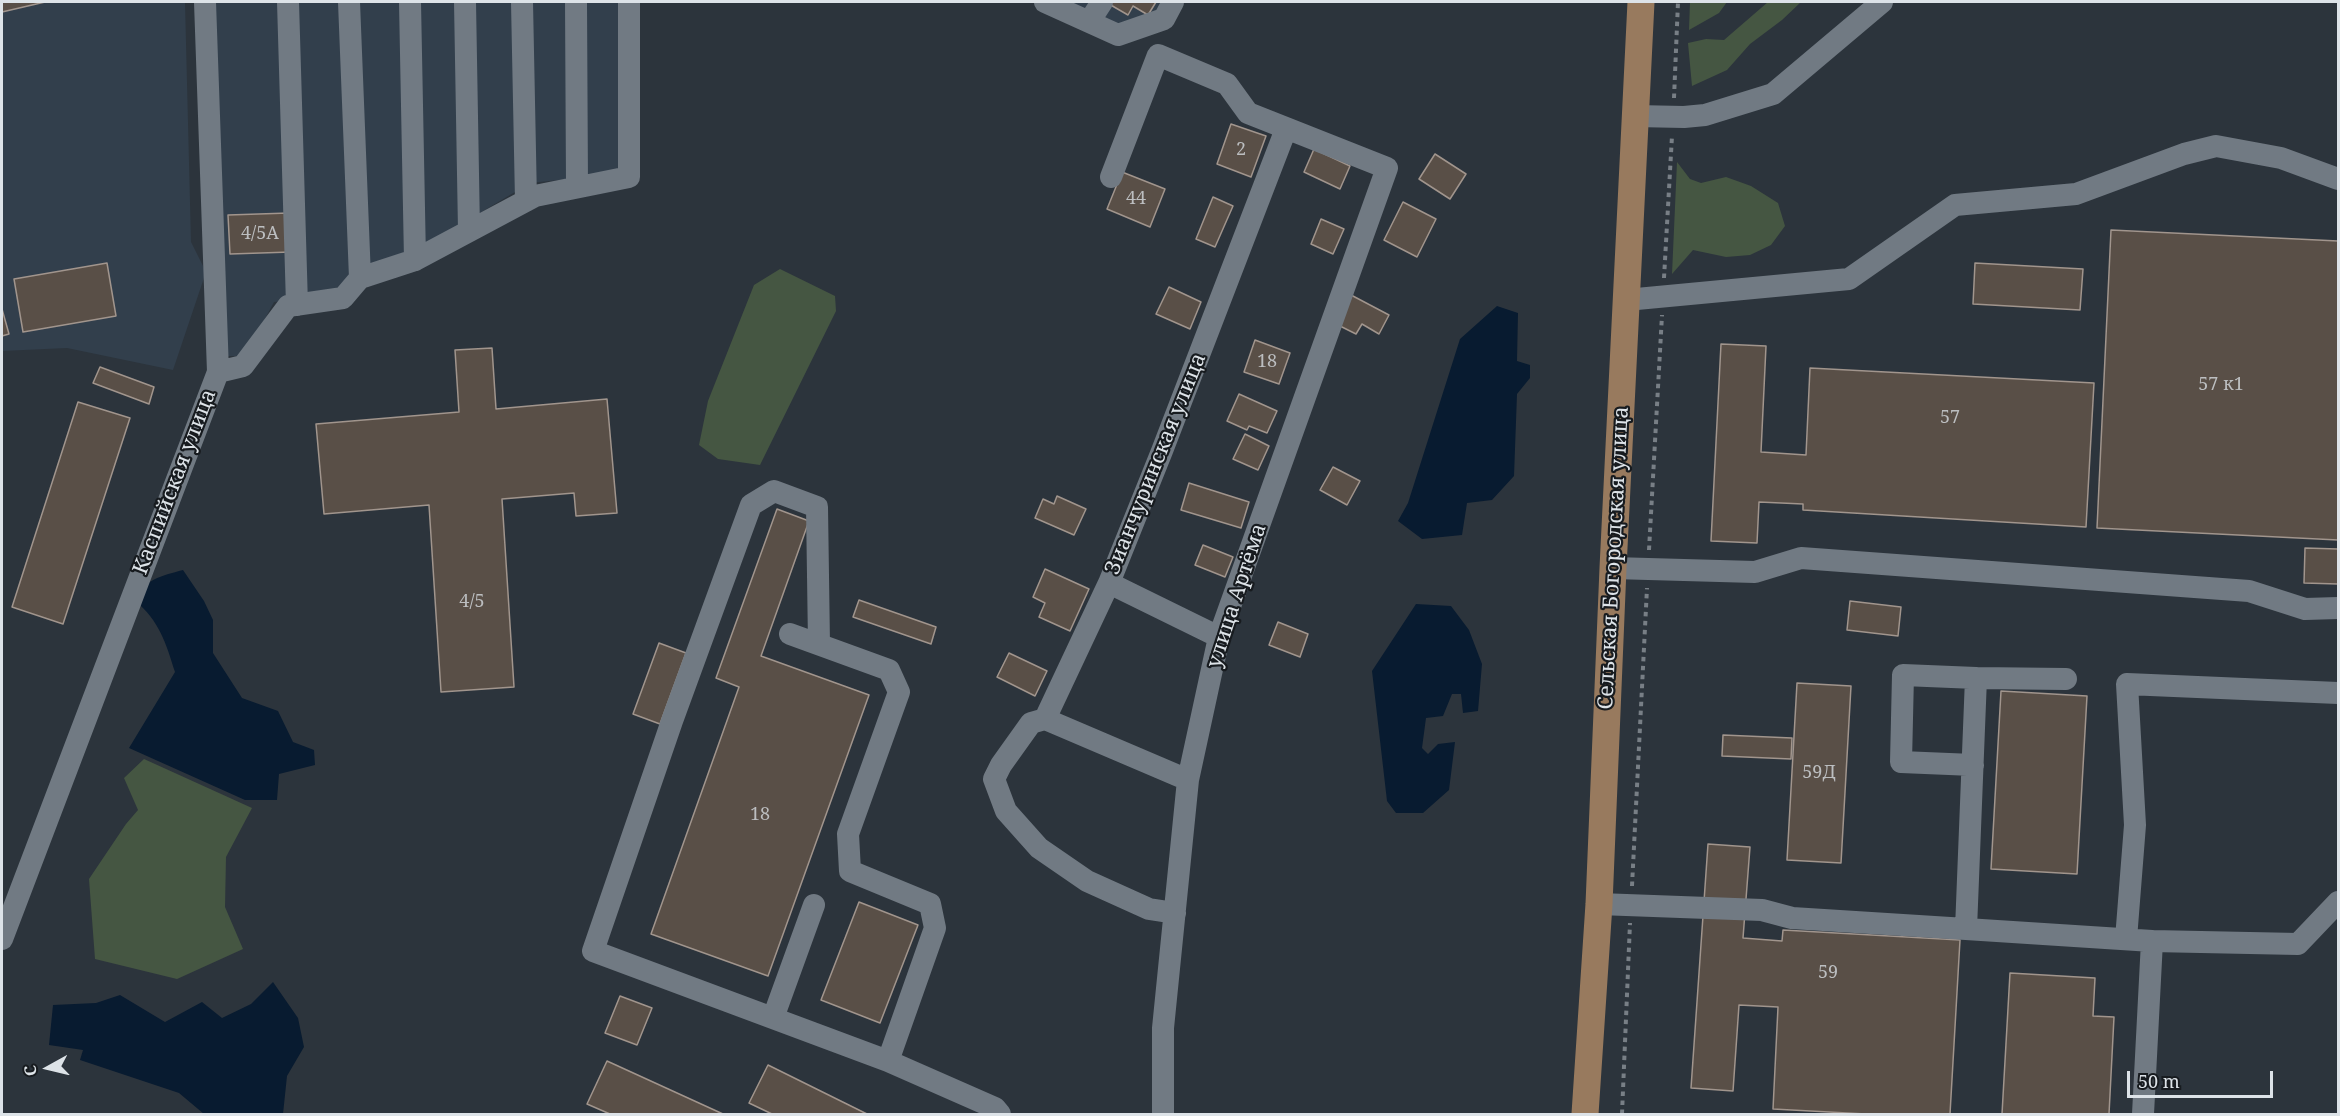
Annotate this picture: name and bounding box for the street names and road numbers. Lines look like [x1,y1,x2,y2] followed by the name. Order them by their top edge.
[1100,350,1212,578] street label: Зианчуринская улица
[128,386,222,578] street label: Каспийская улица
[1593,406,1635,710] street label: Сельская Богородская улица
[1202,521,1272,671] street label: улица Артёма

